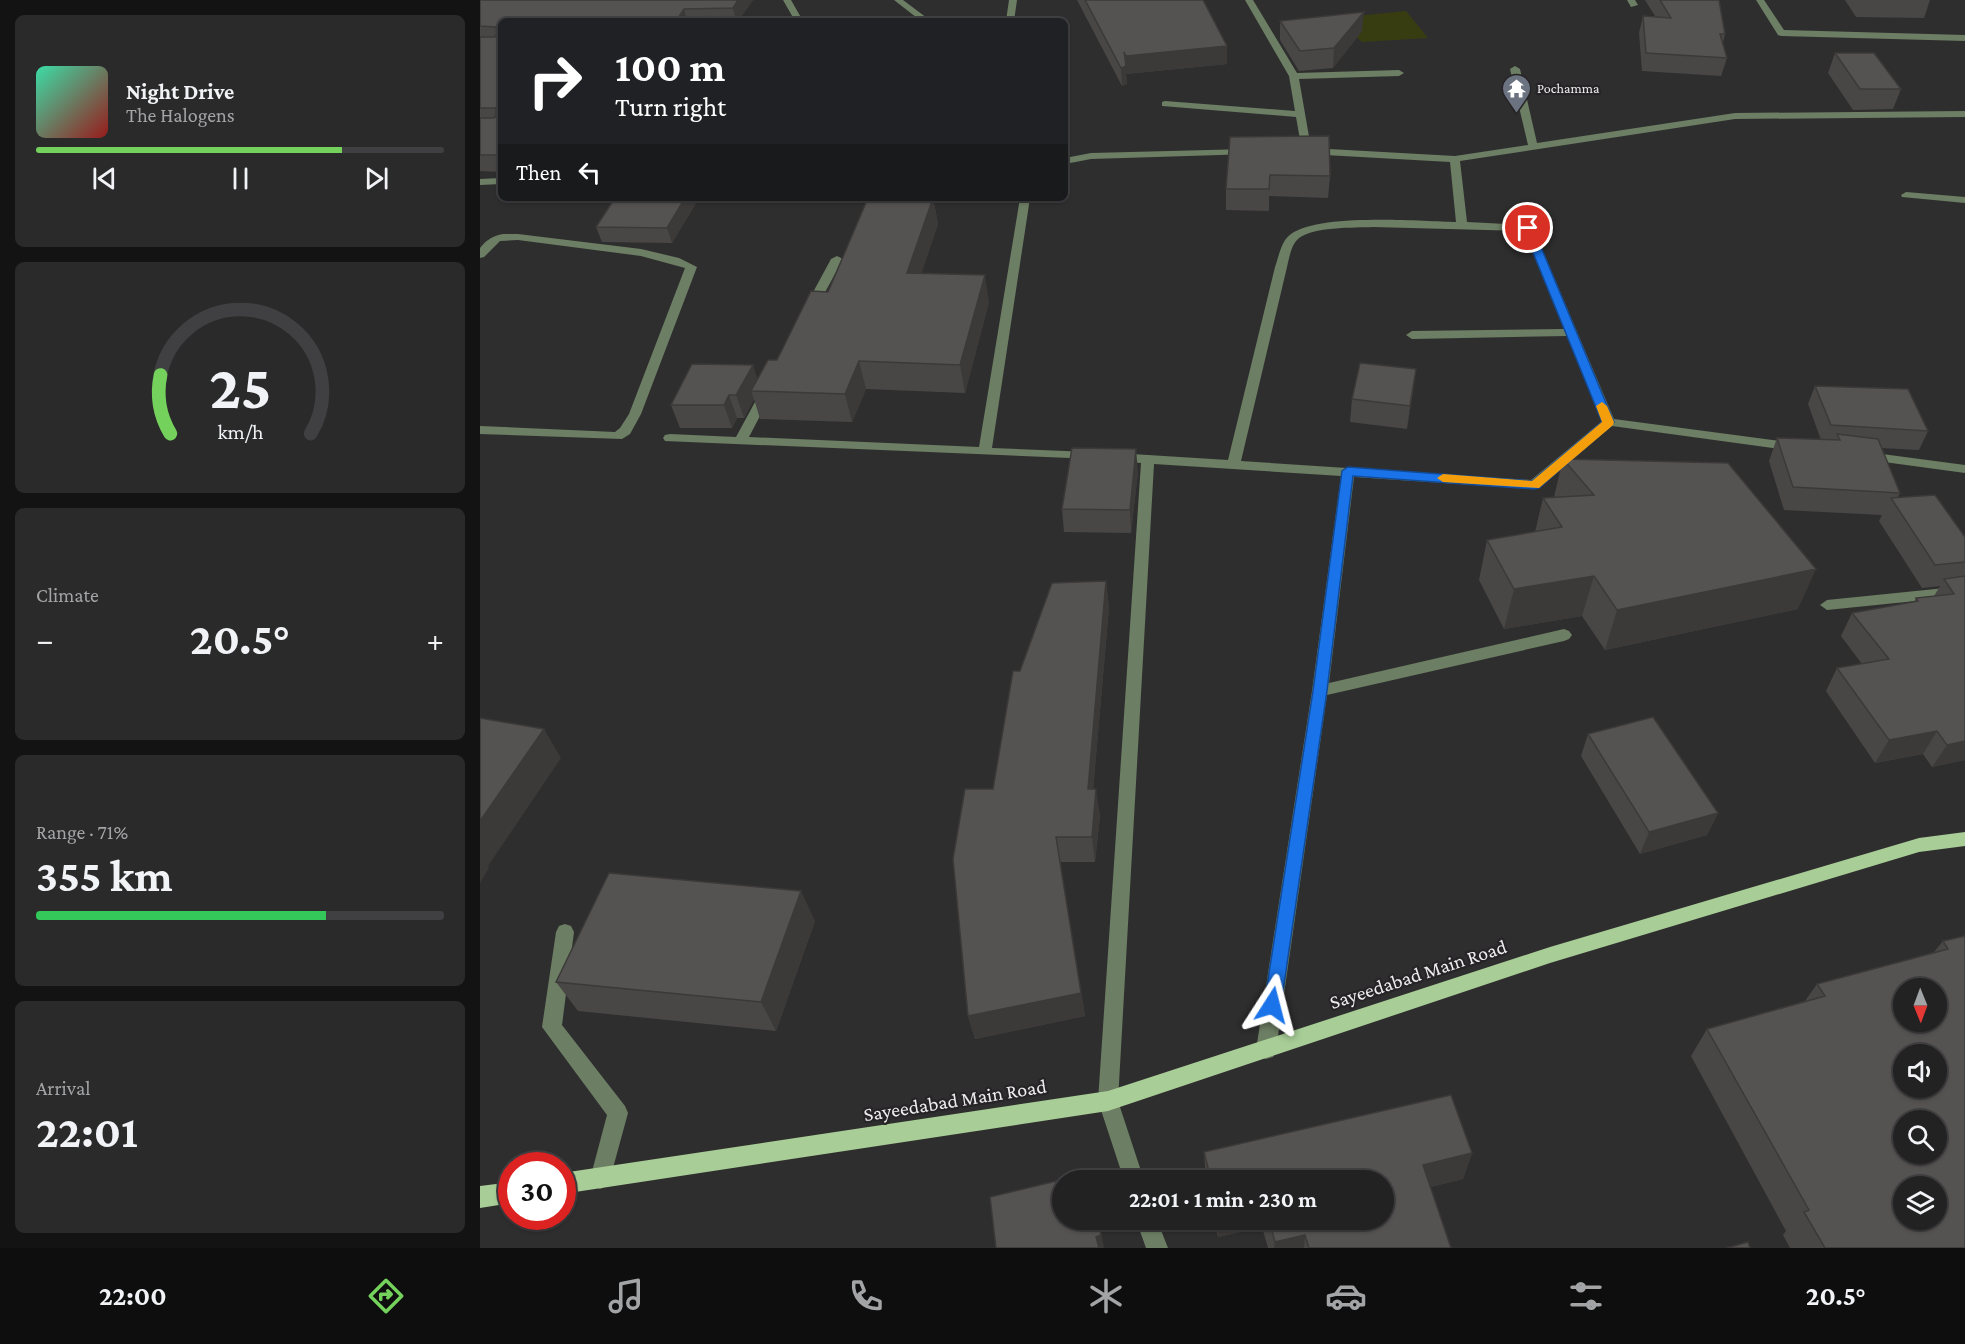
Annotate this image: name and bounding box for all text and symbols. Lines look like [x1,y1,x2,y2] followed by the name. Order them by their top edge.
[516,42,594,120] icon: right
[615,43,725,90] text: 100 m
[1500,72,1532,114] temple icon: Pochamma
[126,79,234,104] text: Night Drive
[1537,80,1600,96] place label: Pochamma
[615,92,726,122] text: Turn right
[126,104,235,126] text: The Halogens
[573,156,606,189] icon: left
[516,160,561,185] text: Then
[88,162,121,195] icon: previous
[224,162,257,195] icon: pause
[360,162,393,195] icon: next
[1502,202,1553,253] pin
[1511,211,1544,244] icon: arrive
[209,353,271,422] text: 25
[217,421,264,445] text: km/h
[36,584,99,606] text: Climate
[190,614,290,664] text: 20.5°
[36,621,53,658] text: −
[427,621,444,658] text: +
[36,821,128,843] text: Range · 71%
[36,851,173,901] text: 355 km
[1327,935,1510,1014] street label: Sayeedabad Main Road
[1240,973,1304,1037] position arrow
[1893,978,1947,1032] north arrow
[1893,978,1947,1230] map controls
[1893,1044,1947,1098] button: sound
[862,1075,1049,1126] street label: Sayeedabad Main Road
[36,1077,90,1099] text: Arrival
[36,1107,138,1157] text: 22:01
[1893,1110,1947,1164] button: search
[498,1152,576,1230] speed limit sign: 30
[1893,1176,1947,1230] button: layers
[1129,1187,1317,1212] text: 22:01 · 1 min · 230 m
[365,1275,407,1317] icon: directions
[605,1275,647,1317] icon: music
[845,1275,887,1317] icon: phone
[1085,1275,1127,1317] icon: climate
[1325,1275,1367,1317] icon: car
[1565,1275,1607,1317] icon: filters
[99,1281,167,1311] text: 22:00
[1806,1281,1866,1311] text: 20.5°

